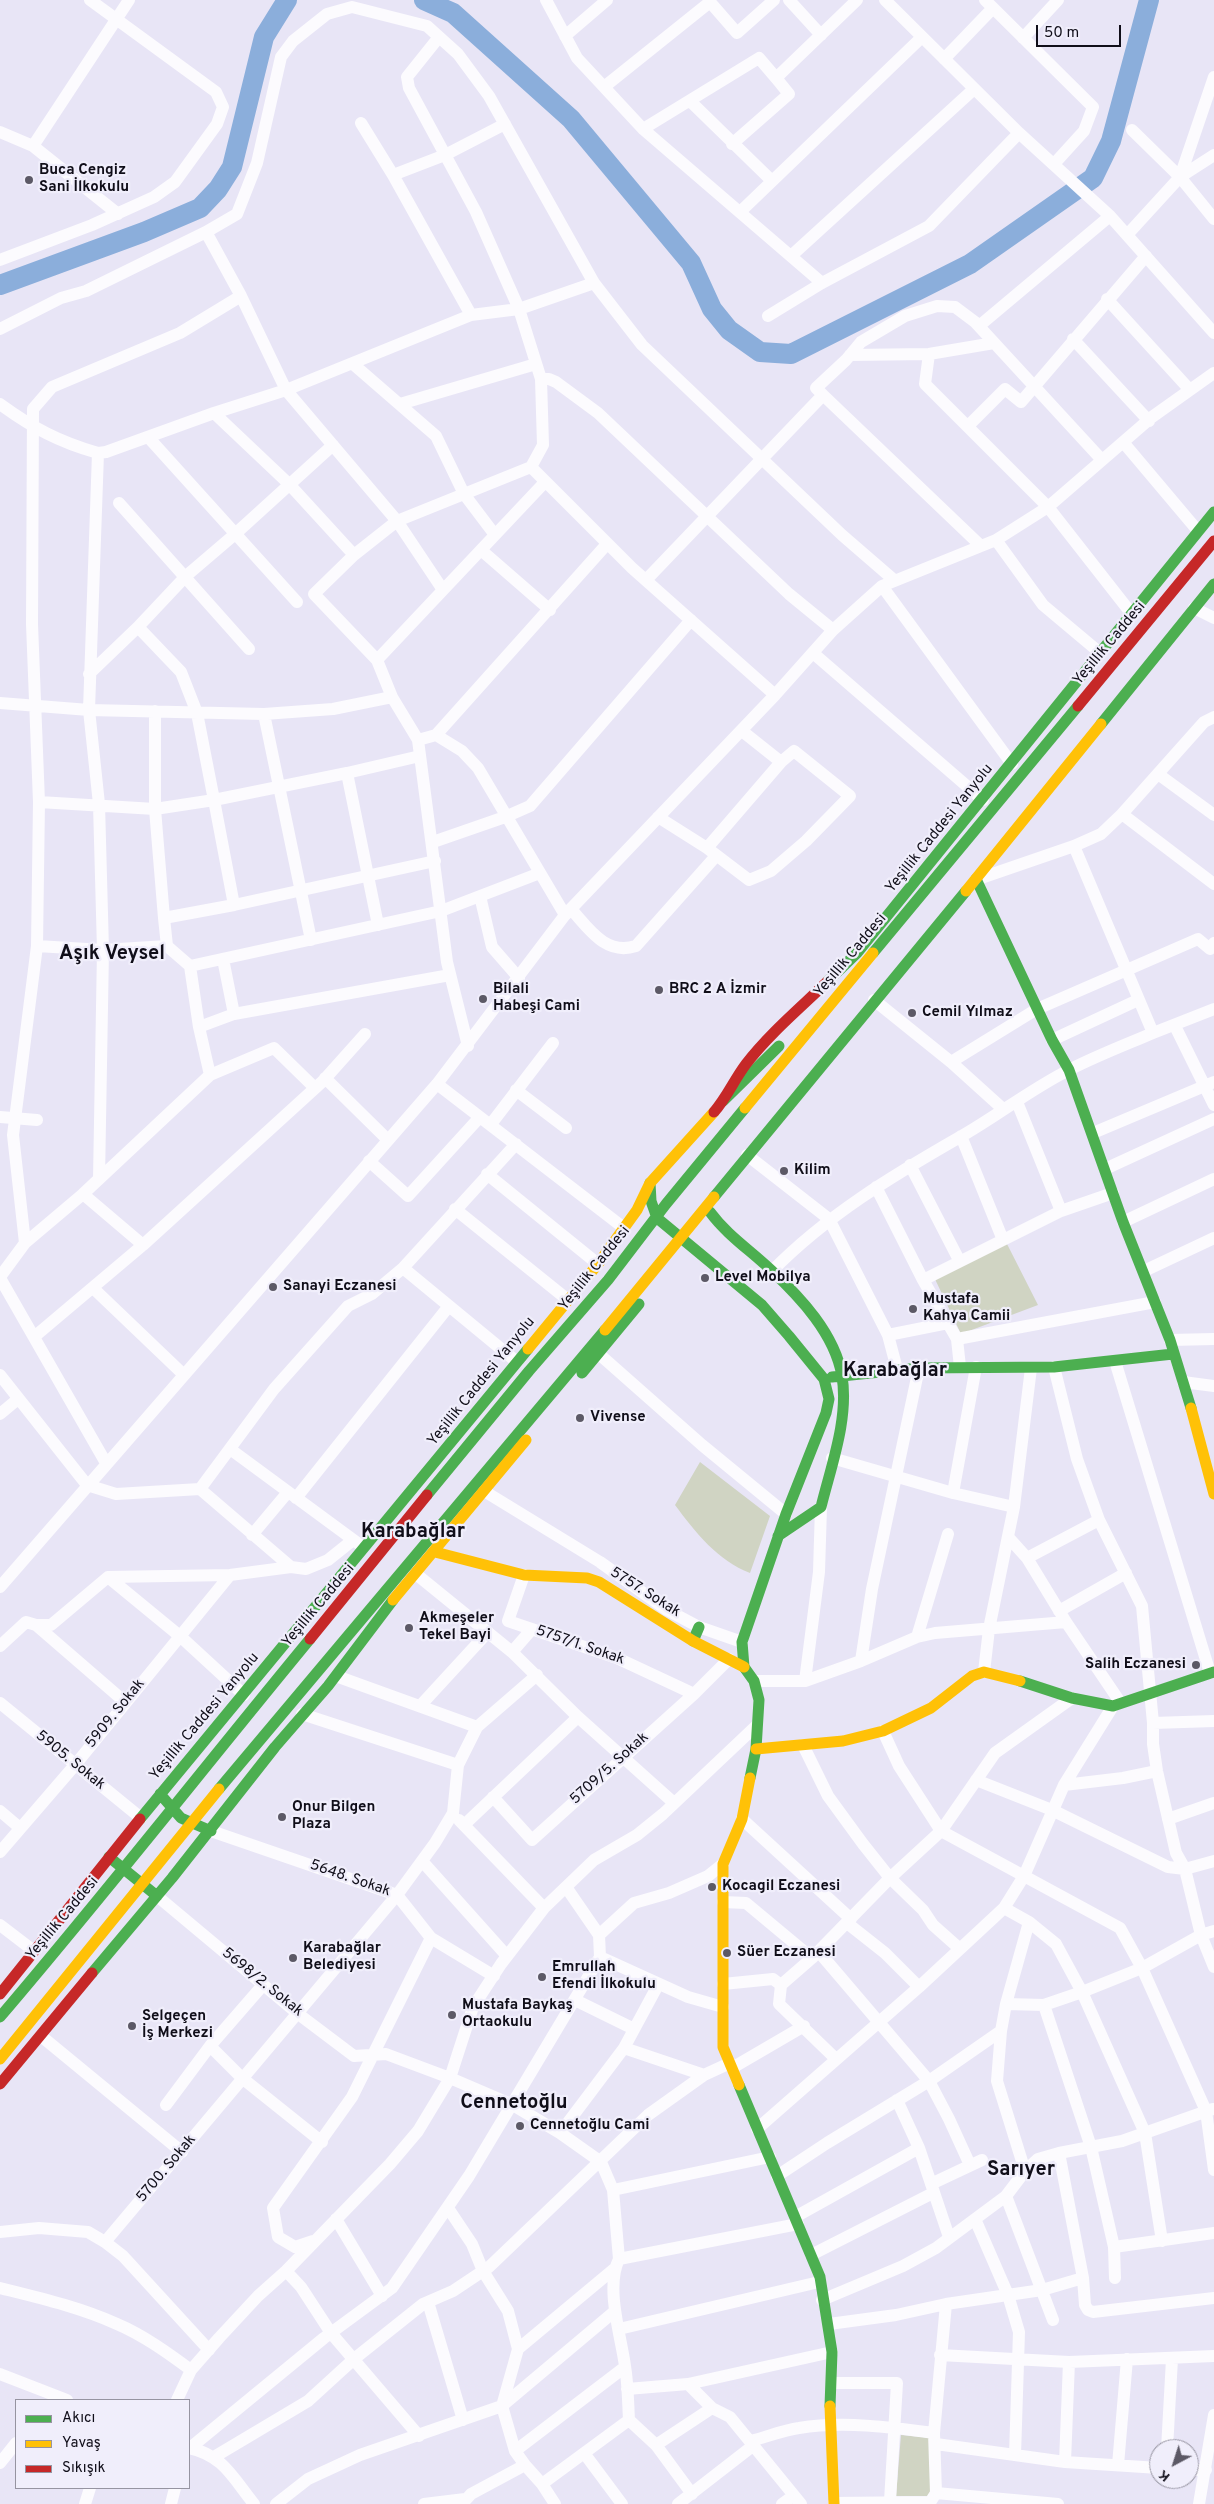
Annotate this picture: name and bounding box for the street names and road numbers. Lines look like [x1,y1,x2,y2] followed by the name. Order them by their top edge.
[1070,599,1150,689] street label: Yeşillik Caddesi
[882,761,998,897] street label: Yeşillik Caddesi Yanyolu
[811,911,891,1001] street label: Yeşillik Caddesi
[555,1223,635,1315] street label: Yeşillik Caddesi
[424,1314,540,1450] street label: Yeşillik Caddesi Yanyolu
[279,1561,359,1651] street label: Yeşillik Caddesi
[606,1564,684,1622] street label: 5757. Sokak
[533,1622,627,1670] street label: 5757/1. Sokak
[146,1650,264,1784] street label: Yeşillik Caddesi Yanyolu
[83,1676,149,1752] street label: 5909. Sokak
[32,1727,108,1795] street label: 5905. Sokak
[567,1729,653,1809] street label: 5709/5. Sokak
[307,1857,393,1901] street label: 5648. Sokak
[23,1874,103,1964] street label: Yeşillik Caddesi
[218,1945,306,2021] street label: 5698/2. Sokak
[133,2131,201,2207] street label: 5700. Sokak

